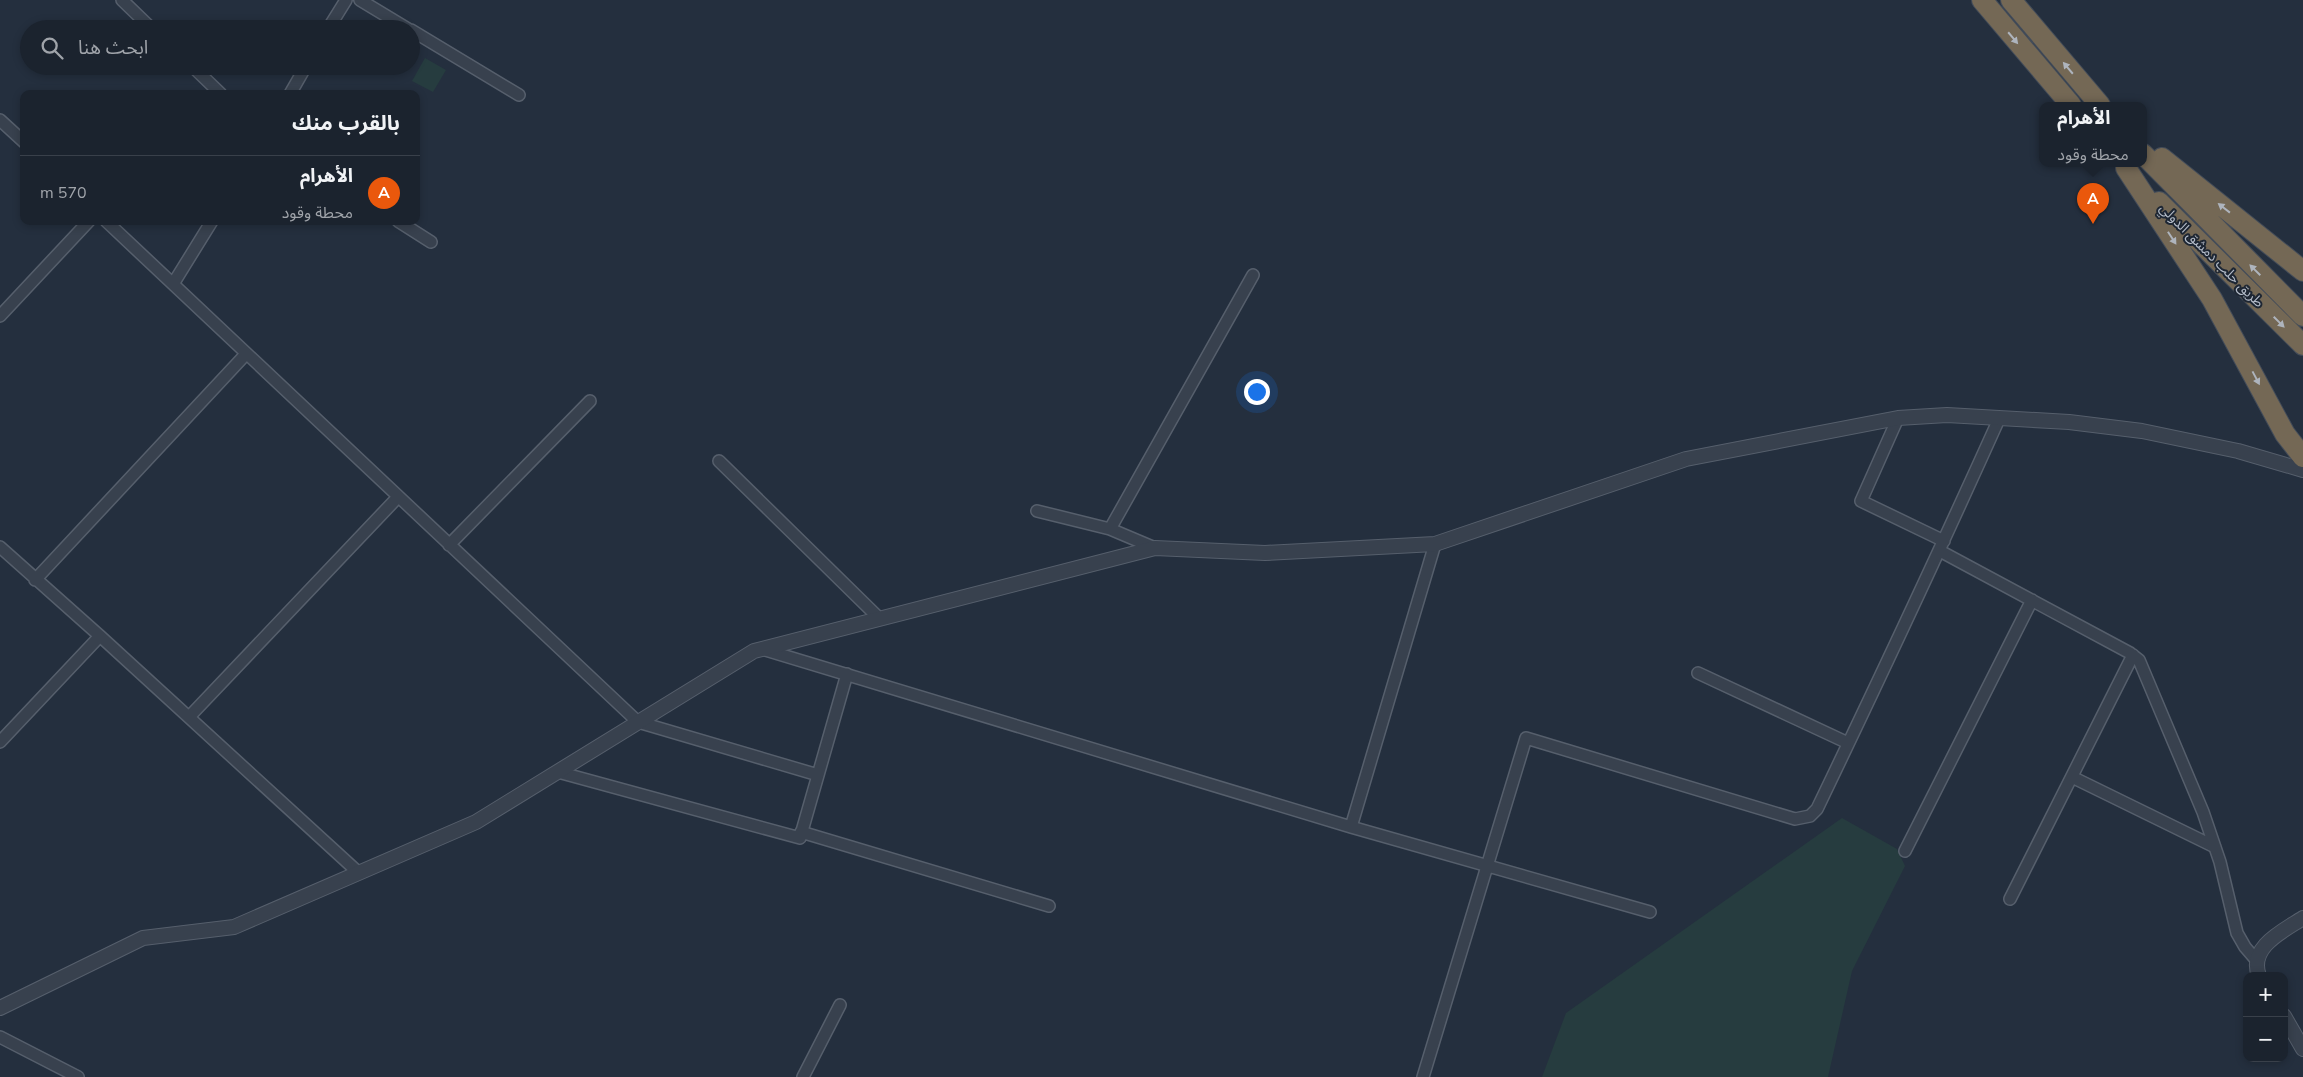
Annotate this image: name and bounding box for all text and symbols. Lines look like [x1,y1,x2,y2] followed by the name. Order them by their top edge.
[20,20,420,75] search box
[2007,31,2019,43] one-way arrow
[38,34,66,62] icon: search
[78,35,148,61] text: ابحث هنا
[2062,62,2073,75] one-way arrow
[2039,102,2147,167] popup
[2057,105,2110,131] text: الأهرام
[292,109,400,137] text: بالقرب منك
[2057,144,2129,166] text: محطة وقود
[300,163,353,189] text: الأهرام
[40,182,87,204] text: 570 m
[378,182,390,204] text: A
[2077,183,2109,224] pin: A
[2154,199,2268,313] street label: طريق حلب دمشق الدولي
[282,202,353,224] text: محطة وقود
[2218,202,2231,213] one-way arrow
[2168,232,2177,245] one-way arrow
[2249,264,2261,276] one-way arrow
[2273,315,2285,327] one-way arrow
[2251,371,2260,385] one-way arrow
[1244,379,1270,405] your location
[2243,972,2288,1062] map controls
[2243,972,2288,1017] button: +
[2243,1017,2288,1062] button: −

